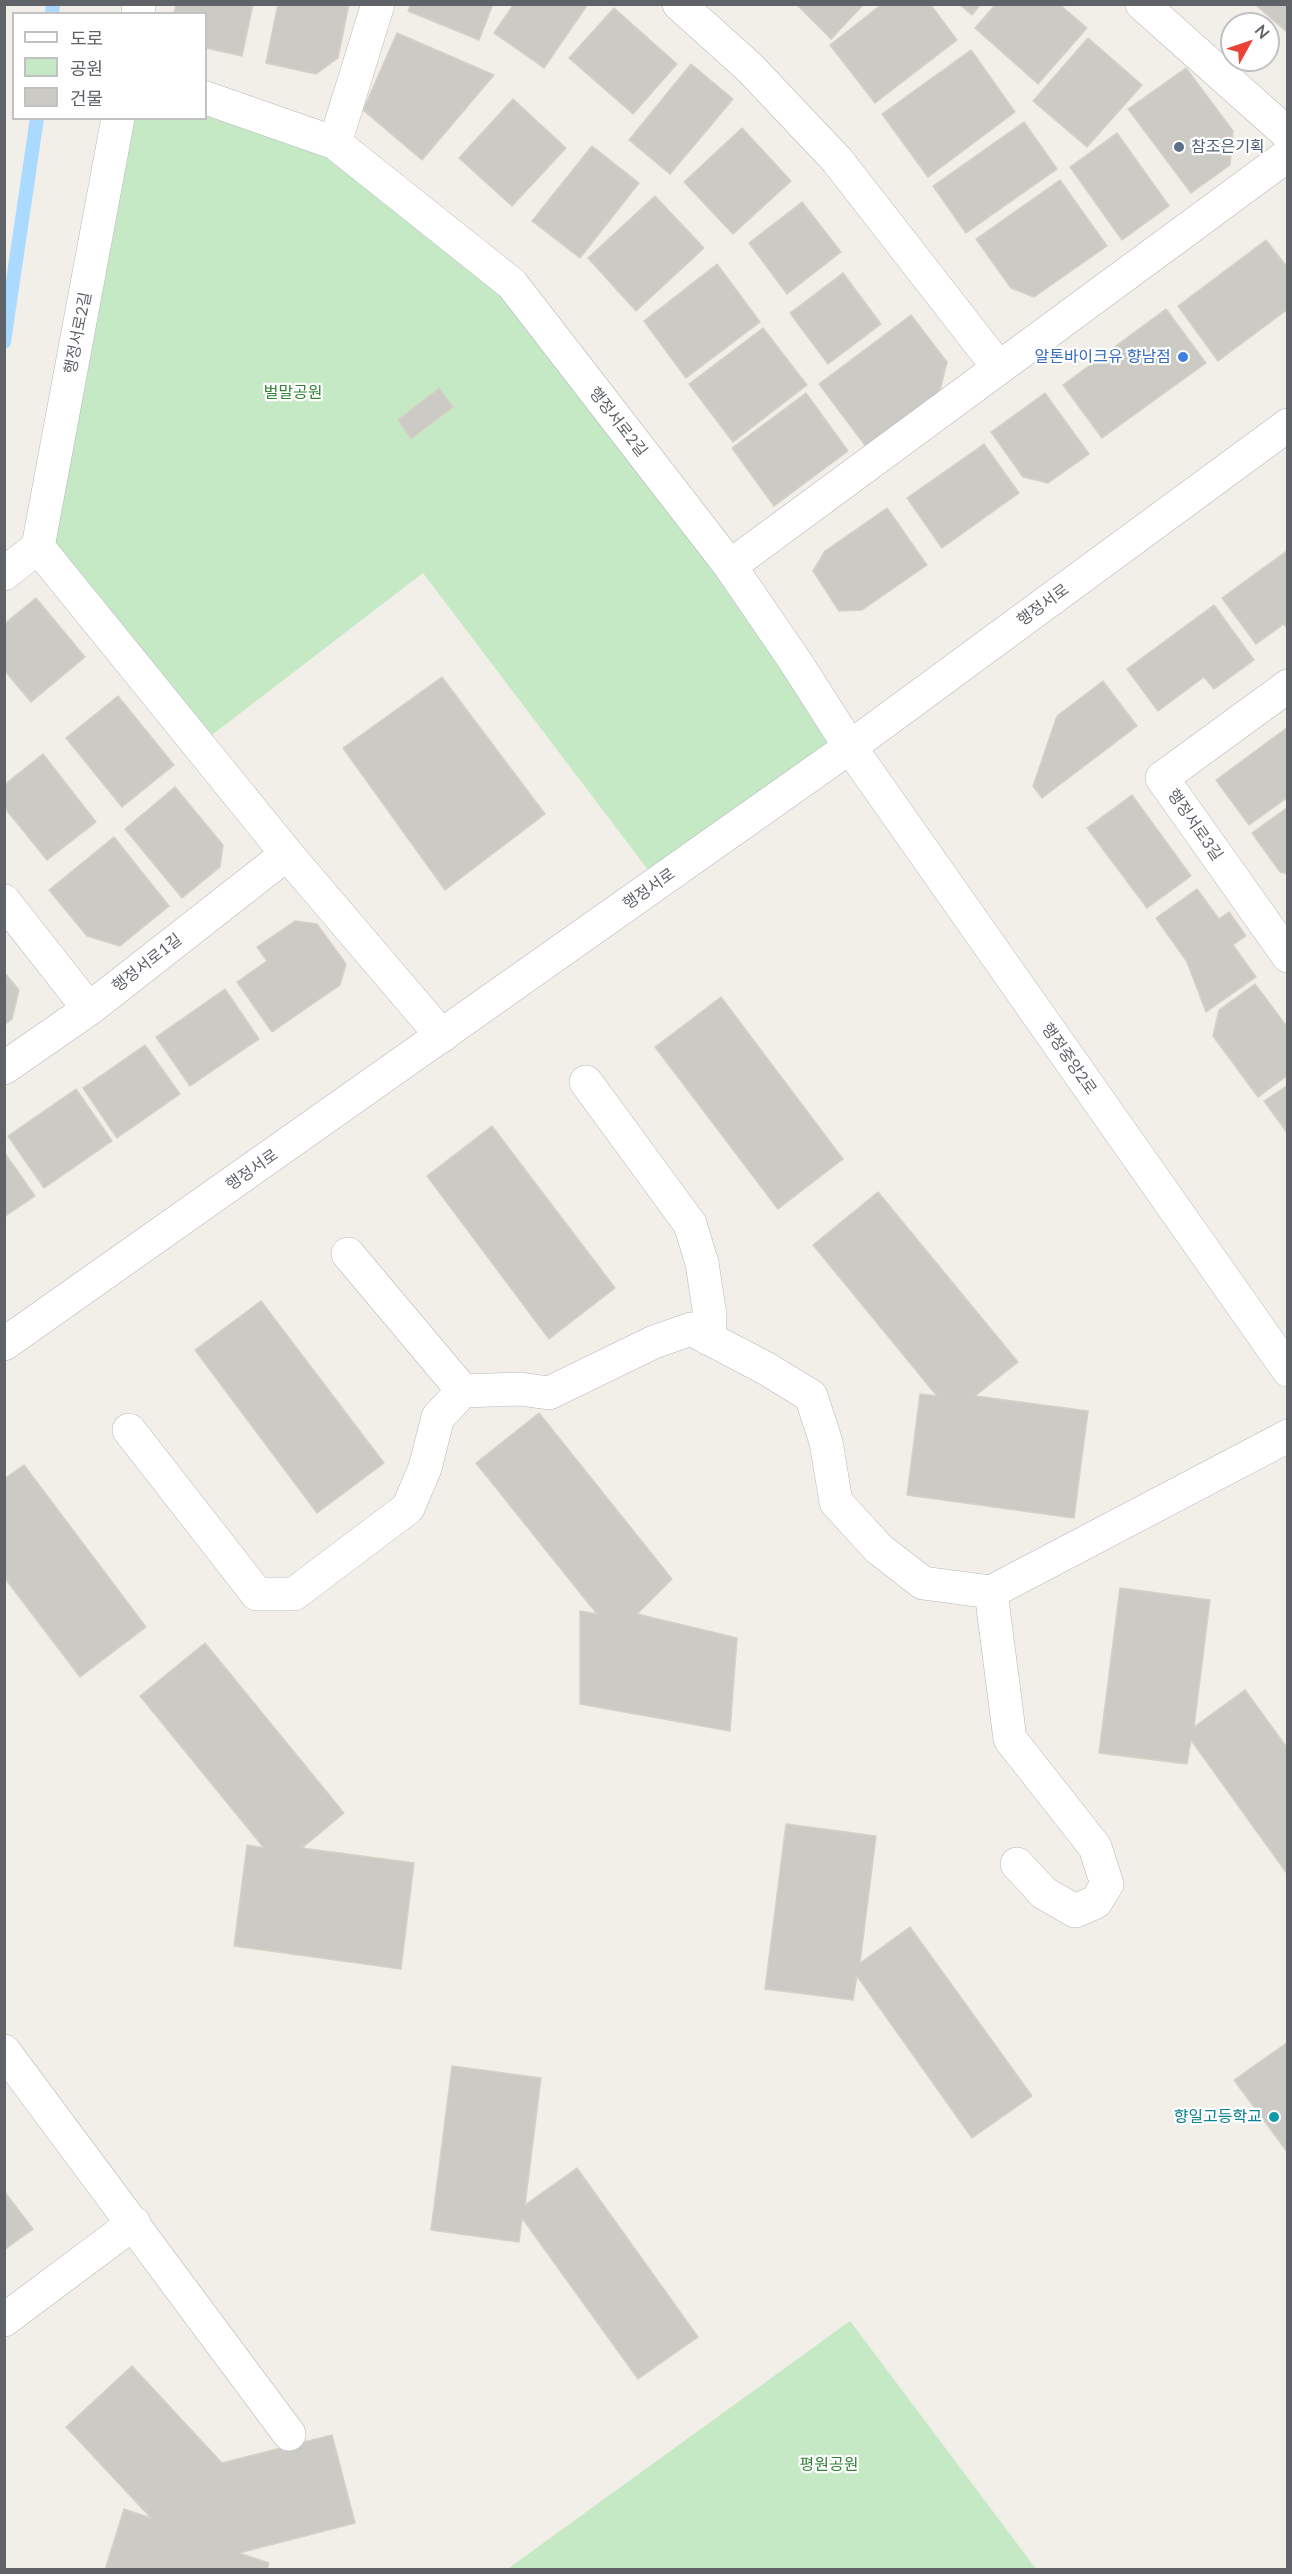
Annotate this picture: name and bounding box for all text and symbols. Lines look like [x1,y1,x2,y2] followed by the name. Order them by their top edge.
[12,12,207,120] legend
[1220,12,1280,72] north arrow
[1251,21,1274,42] text: N
[70,27,103,49] text: 도로
[70,57,103,79] text: 공원
[70,87,103,109] text: 건물
[1191,137,1265,157] place label: 참조은기획
[1172,140,1186,154] marker: 참조은기획
[61,290,95,376] street label: 행정서로2길
[1034,347,1171,367] place label: 알톤바이크유 향남점
[1176,350,1190,364] marker: 알톤바이크유 향남점
[264,383,322,403] park label: 벌말공원
[585,383,651,461] street label: 행정서로2길
[1014,580,1072,630] street label: 행정서로
[1163,786,1227,864] street label: 행정서로3길
[619,864,679,914] street label: 행정서로
[108,930,186,996] street label: 행정서로1길
[1037,1020,1101,1098] street label: 행정중앙2로
[222,1145,282,1195] street label: 행정서로
[1174,2107,1262,2127] place label: 향일고등학교
[1267,2110,1281,2124] marker: 향일고등학교
[800,2455,858,2475] park label: 평원공원

